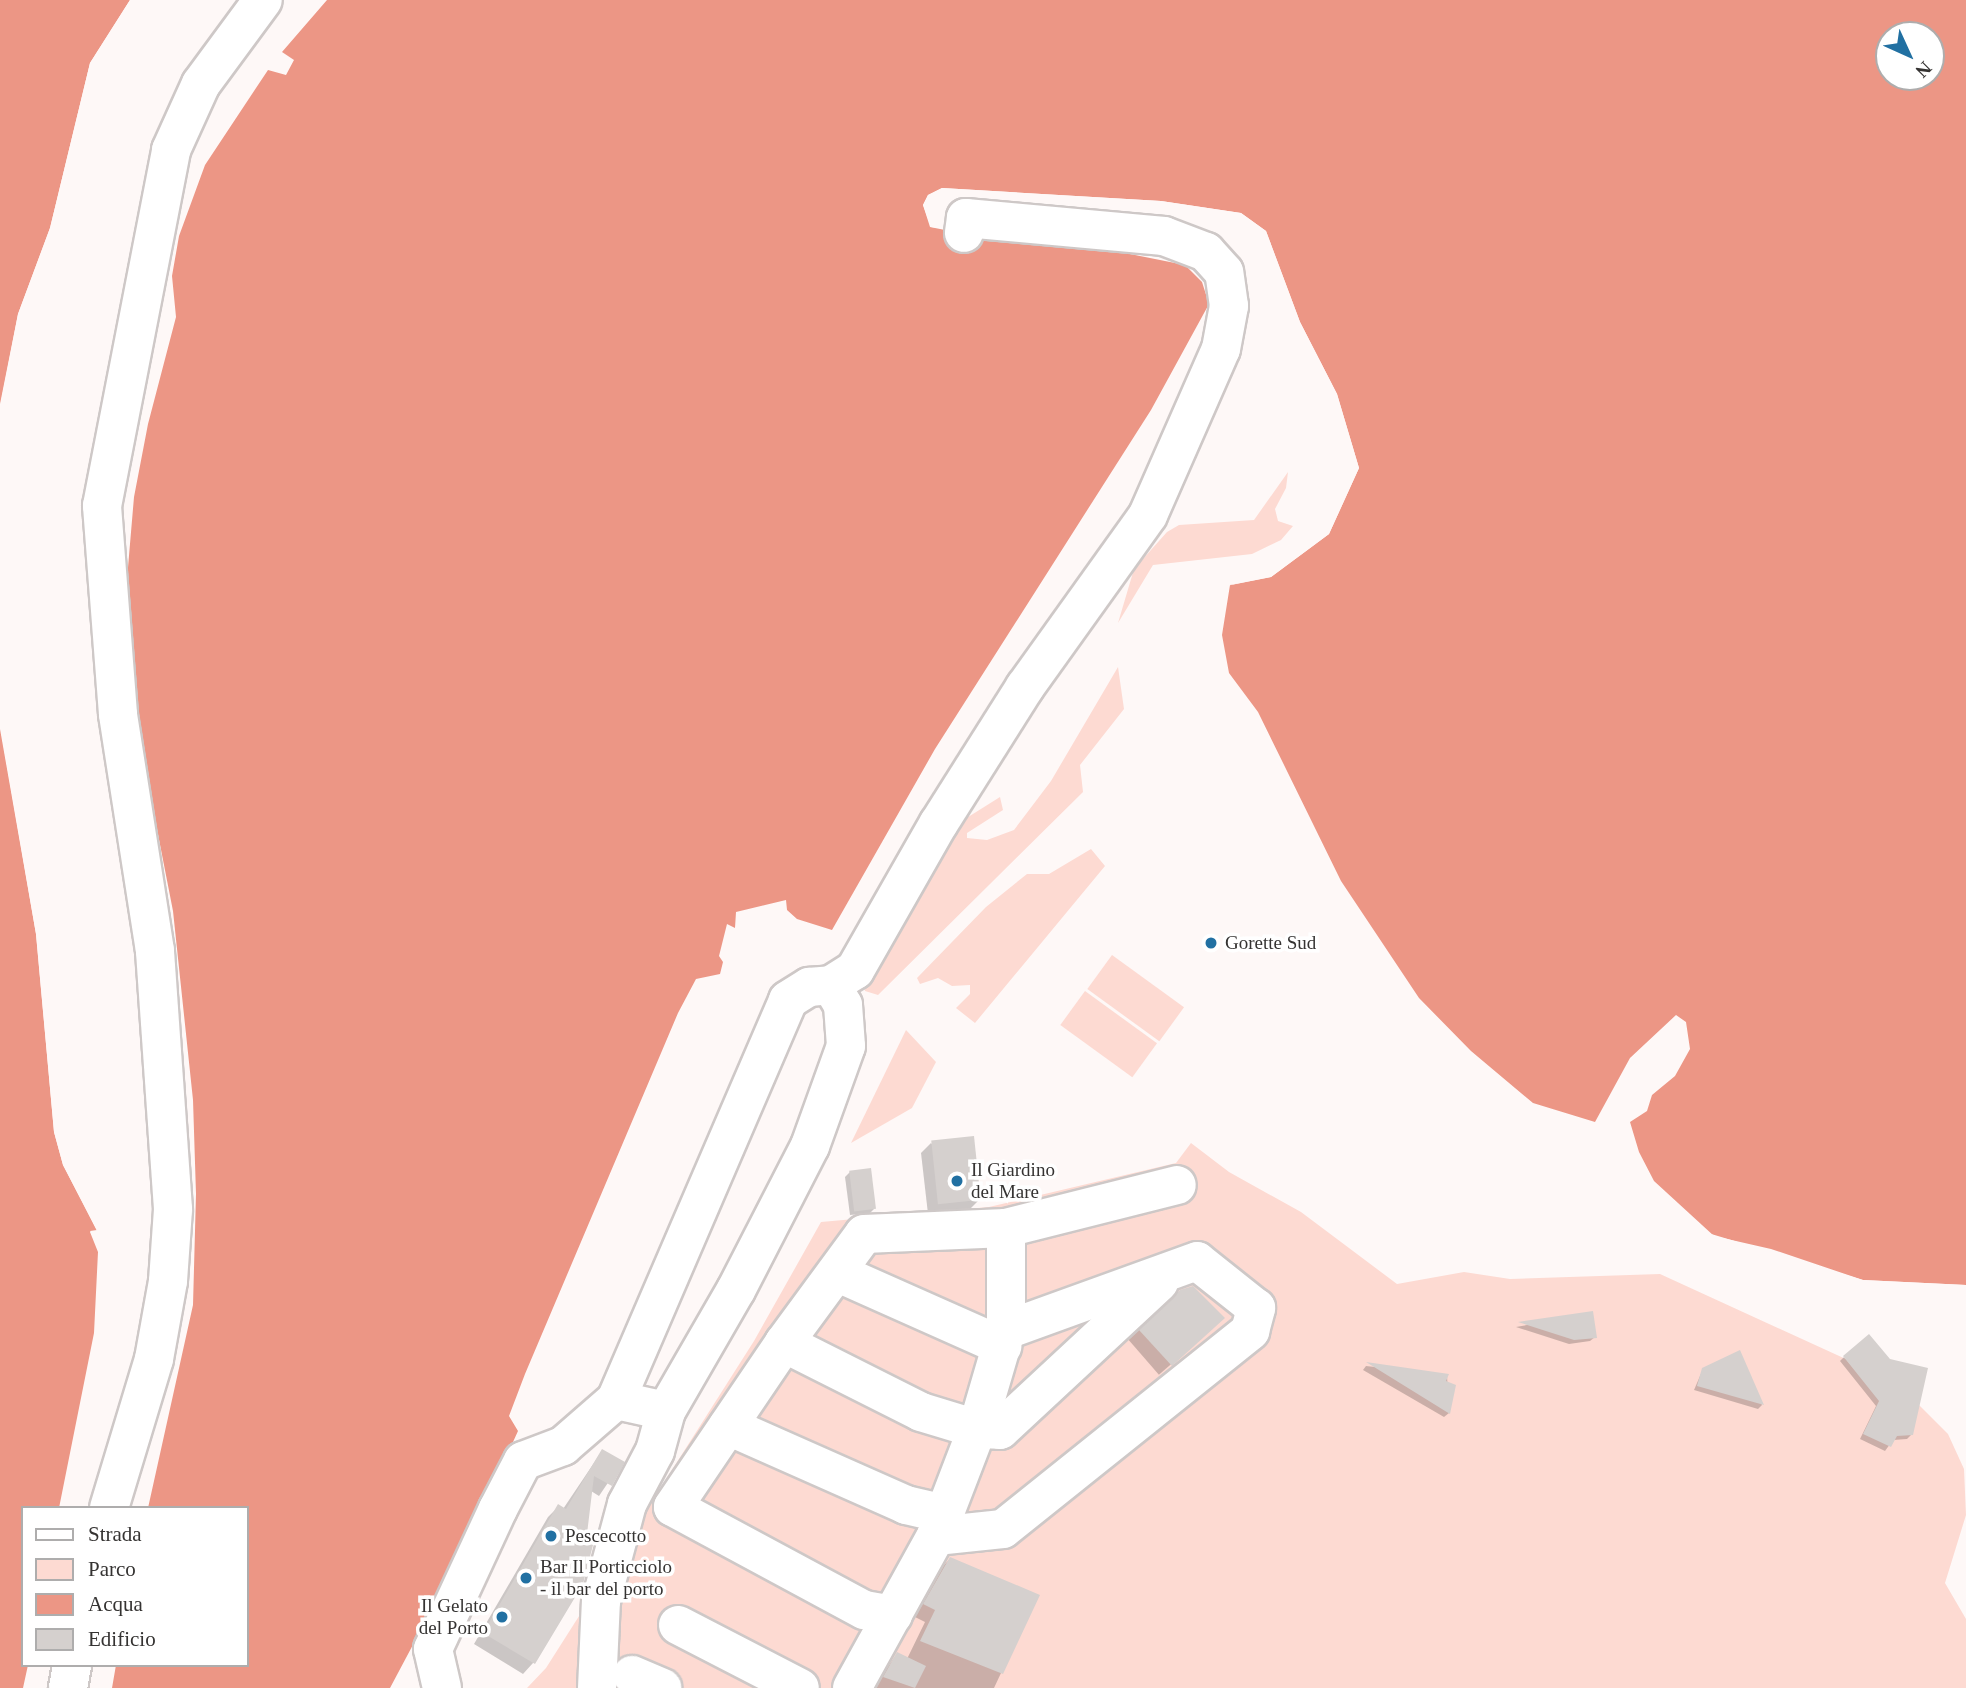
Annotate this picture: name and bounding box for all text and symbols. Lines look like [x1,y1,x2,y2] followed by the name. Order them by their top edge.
[1875,21,1945,91] north arrow
[1912,58,1936,82] text: N
[1225,932,1316,954] place label: Gorette Sud
[1203,935,1219,951] marker: Gorette Sud
[971,1159,1055,1203] place label: Il Giardino del Mare
[949,1173,965,1189] marker: Il Giardino del Mare
[21,1506,248,1667] legend
[88,1522,142,1546] text: Strada
[565,1525,646,1547] place label: Pescecotto
[543,1528,559,1544] marker: Pescecotto
[540,1556,672,1600] place label: Bar Il Porticciolo - il bar del porto
[88,1557,136,1581] text: Parco
[518,1570,534,1586] marker: Bar Il Porticciolo - il bar del porto
[88,1592,143,1616] text: Acqua
[419,1595,488,1639] place label: Il Gelato del Porto
[494,1609,510,1625] marker: Il Gelato del Porto
[88,1627,156,1651] text: Edificio

